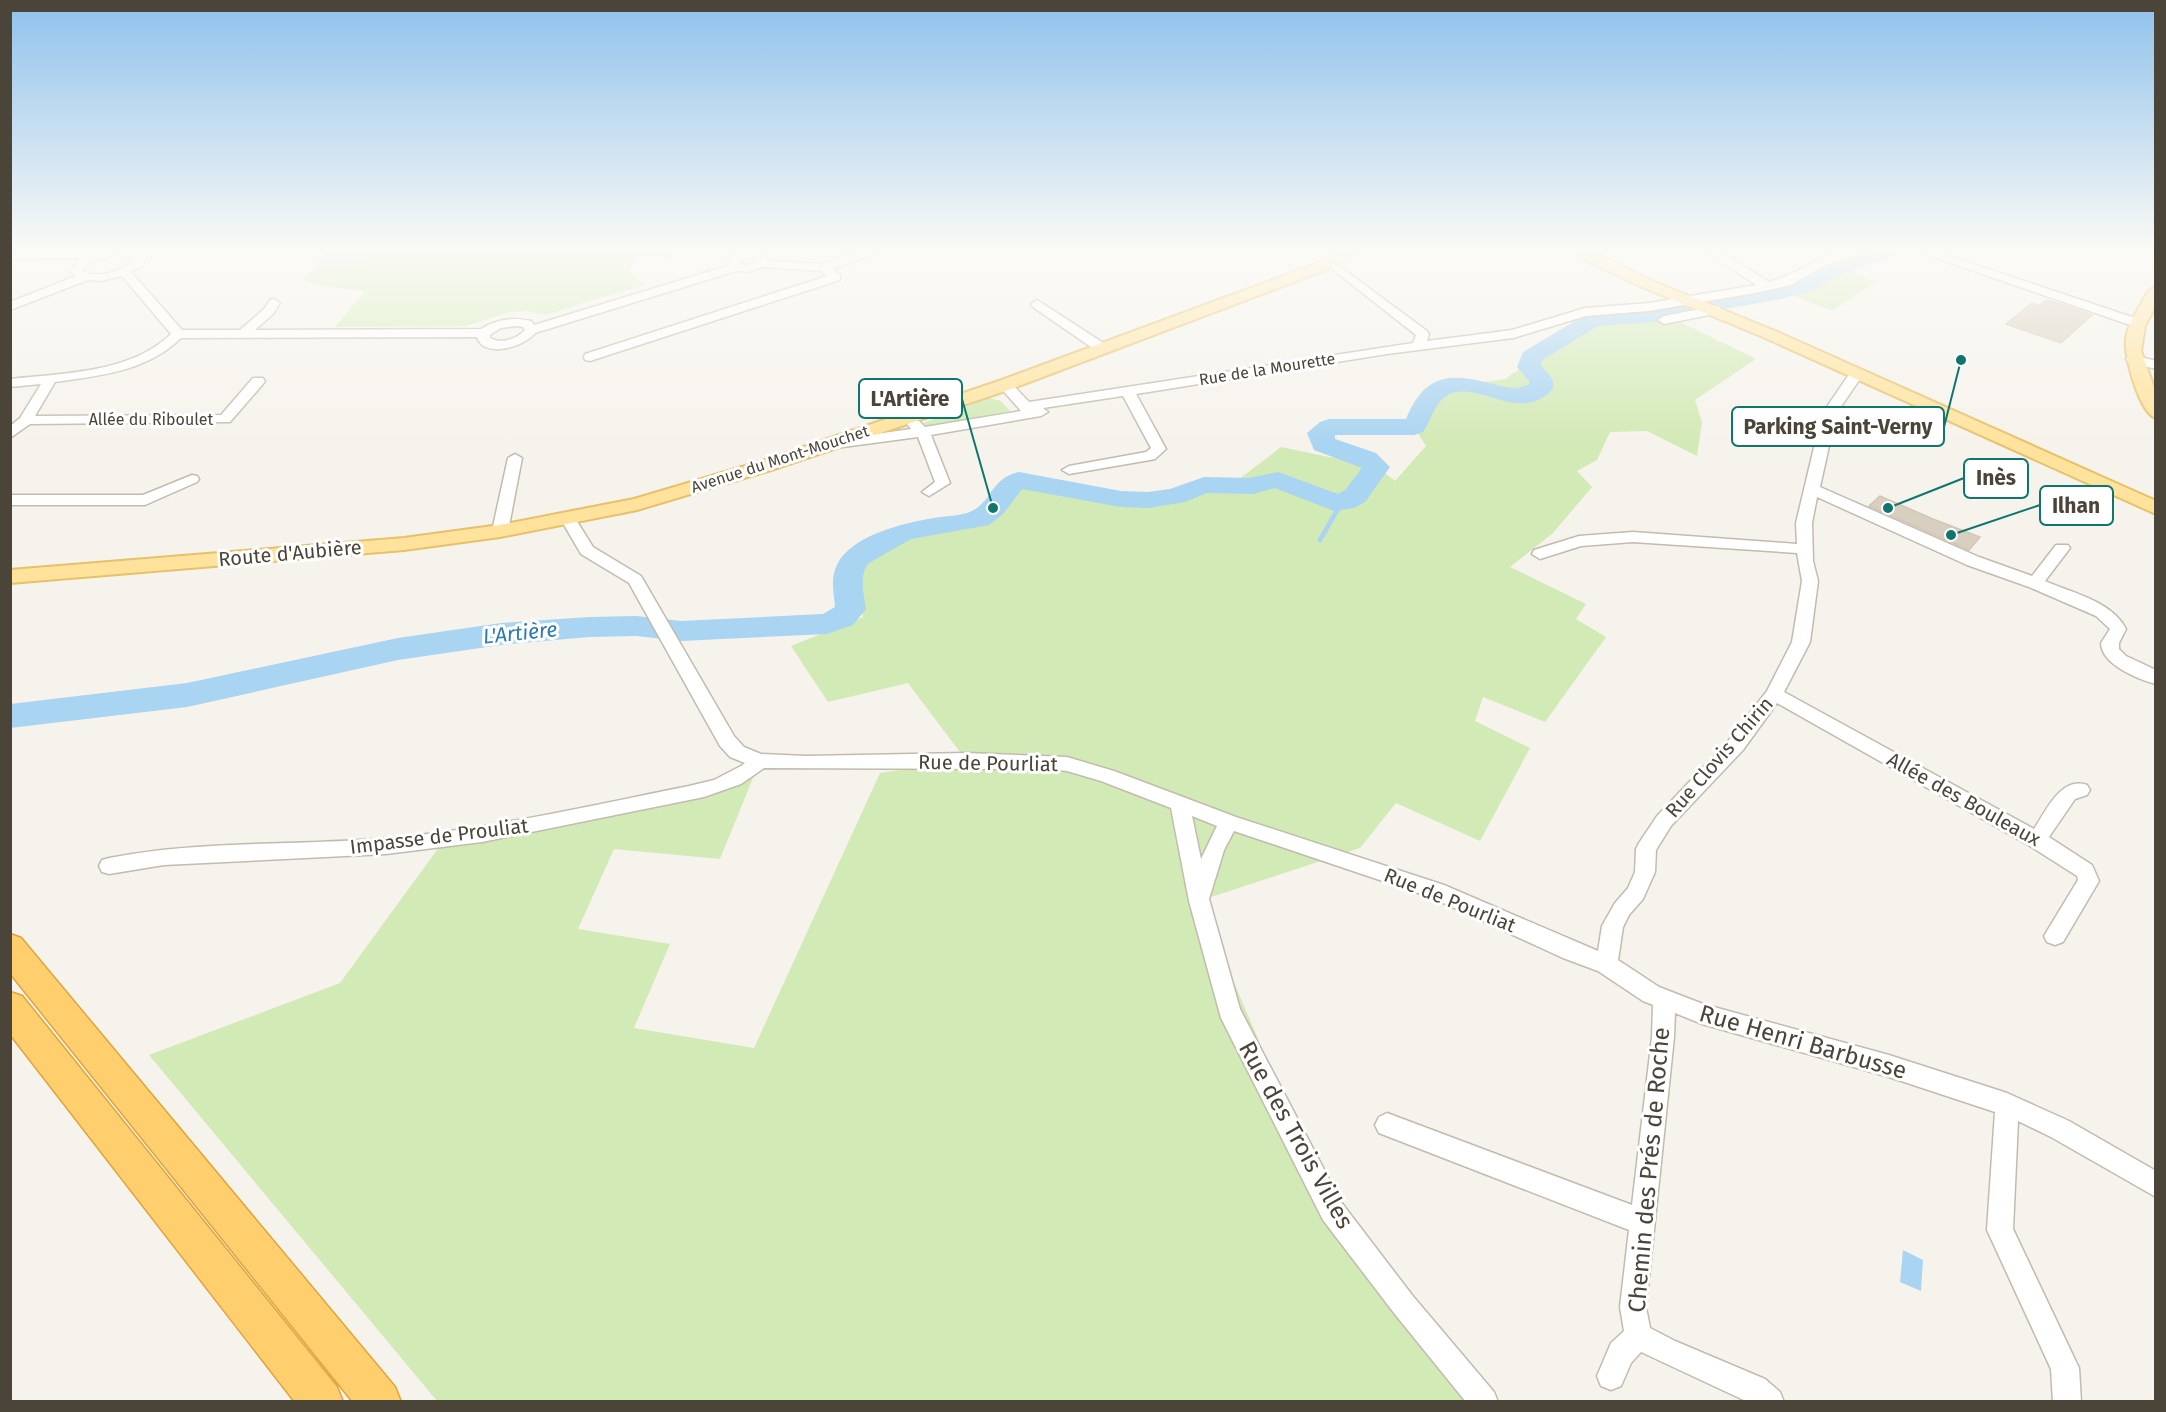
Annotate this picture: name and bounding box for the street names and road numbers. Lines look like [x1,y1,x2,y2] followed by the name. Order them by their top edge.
[1198,349,1336,389] street label: Rue de la Mourette
[89,410,214,429] street label: Allée du Riboulet
[689,421,872,497] street label: Avenue du Mont-Mouchet
[217,535,363,571] street label: Route d'Aubière
[1660,692,1778,822] street label: Rue Clovis Chirin
[1883,747,2045,851] street label: Allée des Bouleaux
[918,750,1059,776] street label: Rue de Pourliat
[348,813,530,859] street label: Impasse de Prouliat
[1381,863,1520,938] street label: Rue de Pourliat
[1696,999,1910,1085] street label: Rue Henri Barbusse
[1623,1026,1675,1314] street label: Chemin des Prés de Roche
[1233,1036,1359,1234] street label: Rue des Trois Villes

